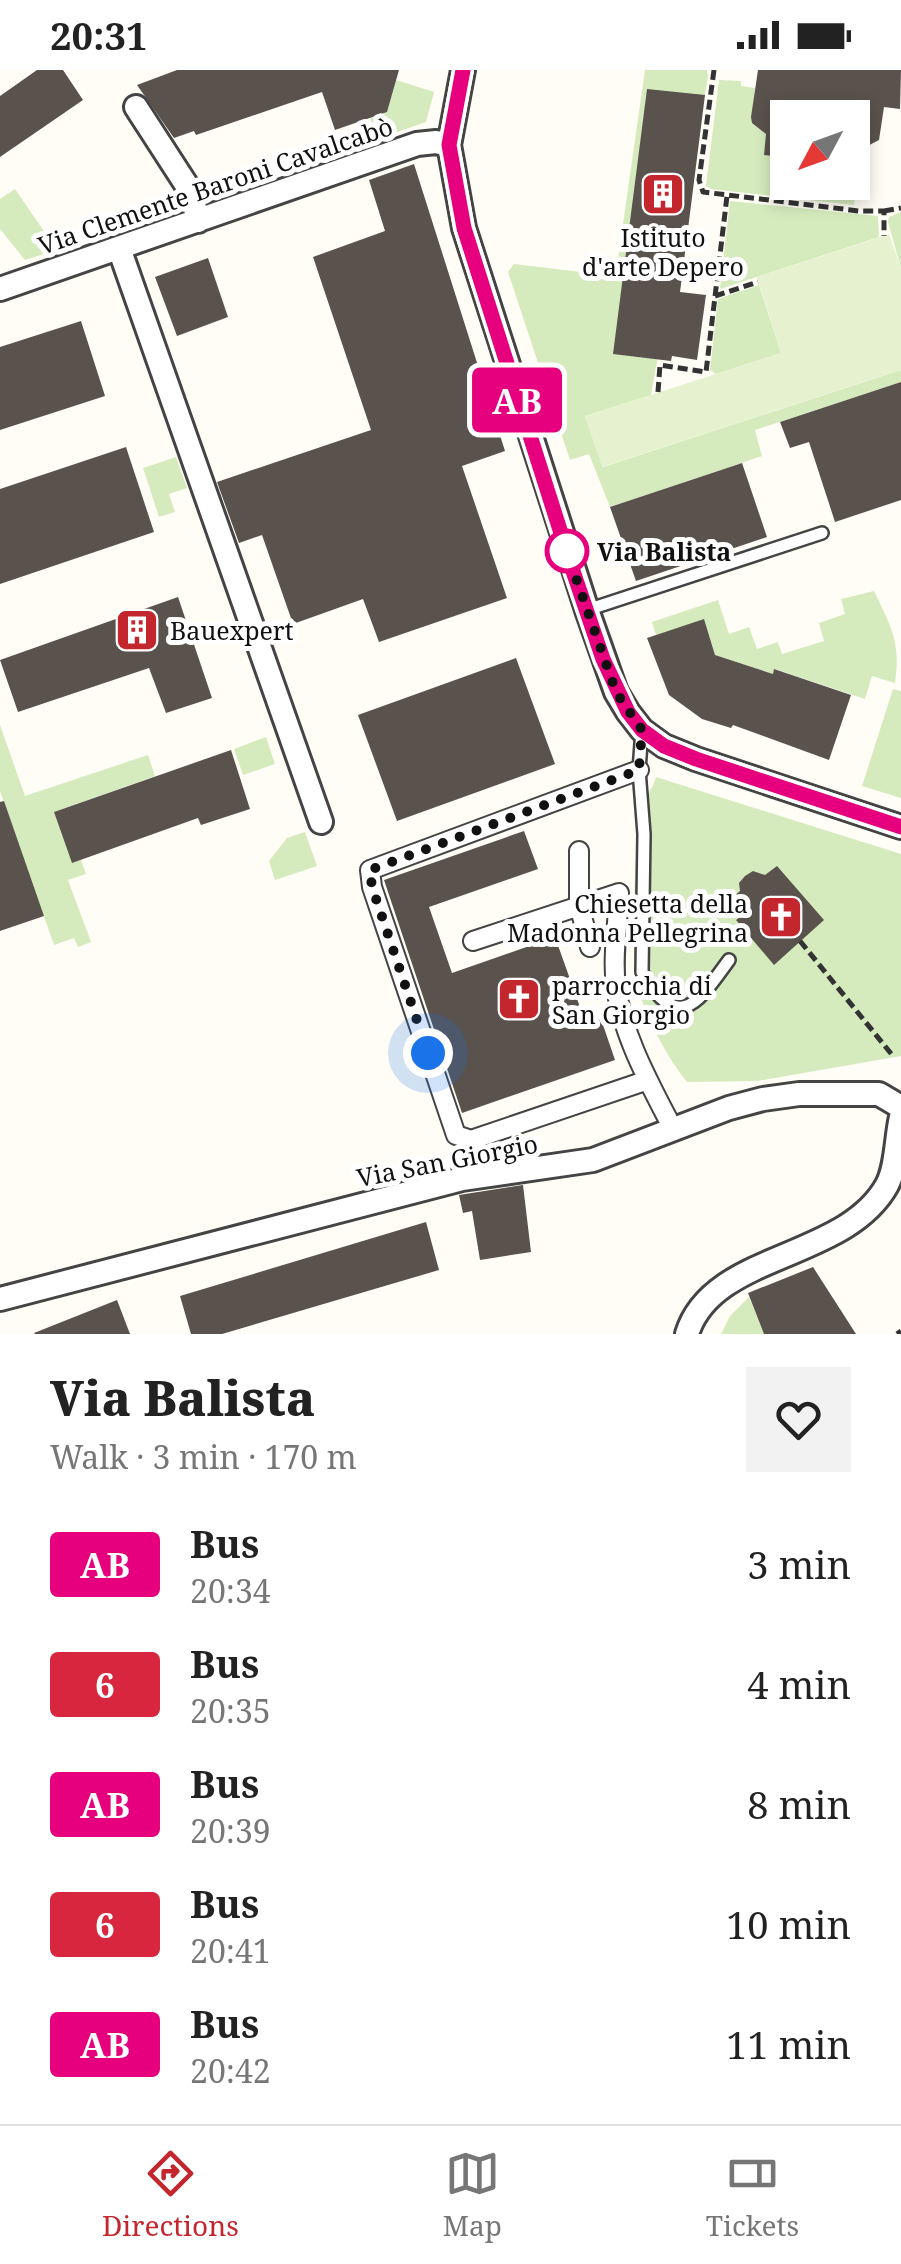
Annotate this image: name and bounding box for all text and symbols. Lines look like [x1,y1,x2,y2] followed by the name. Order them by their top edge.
[50,9,147,61] text: 20:31
[770,100,870,200] north arrow
[770,100,870,200] map controls
[33,108,397,262] street label: Via Clemente Baroni Cavalcabò
[640,171,686,217] building icon: Istituto d'arte Depero
[582,220,744,283] place label: Istituto d'arte Depero
[472,368,562,432] line badge: AB
[492,377,542,424] text: AB
[546,530,588,572] marker: Via Balista
[597,534,731,568] place label: Via Balista
[114,607,160,653] building icon: Bauexpert
[170,613,294,647] place label: Bauexpert
[507,886,748,949] place label: Chiesetta della Madonna Pellegrina
[758,894,804,940] church icon: Chiesetta della Madonna Pellegrina
[552,968,712,1031] place label: parrocchia di San Giorgio
[496,976,542,1022] church icon: parrocchia di San Giorgio
[403,1028,453,1078] your location
[354,1126,540,1194] street label: Via San Giorgio
[50,1365,315,1430] text: Via Balista
[746,1367,851,1472] button: heart
[50,1435,357,1478] text: Walk · 3 min · 170 m
[190,1517,259,1569] text: Bus
[747,1538,851,1590] text: 3 min
[80,1541,130,1588] text: AB
[190,1569,271,1612] text: 20:34
[190,1637,259,1689] text: Bus
[747,1658,851,1710] text: 4 min
[95,1661,115,1708] text: 6
[190,1689,271,1732] text: 20:35
[190,1757,259,1809] text: Bus
[747,1778,851,1830] text: 8 min
[80,1781,130,1828] text: AB
[190,1809,271,1852] text: 20:39
[190,1877,259,1929] text: Bus
[726,1898,851,1950] text: 10 min
[95,1901,115,1948] text: 6
[190,1929,271,1972] text: 20:41
[190,1997,259,2049] text: Bus
[726,2018,851,2070] text: 11 min
[80,2021,130,2068] text: AB
[190,2049,271,2092] text: 20:42
[102,2146,239,2244] tab: Directions
[443,2146,502,2244] tab: Map
[706,2146,799,2244] tab: Tickets

